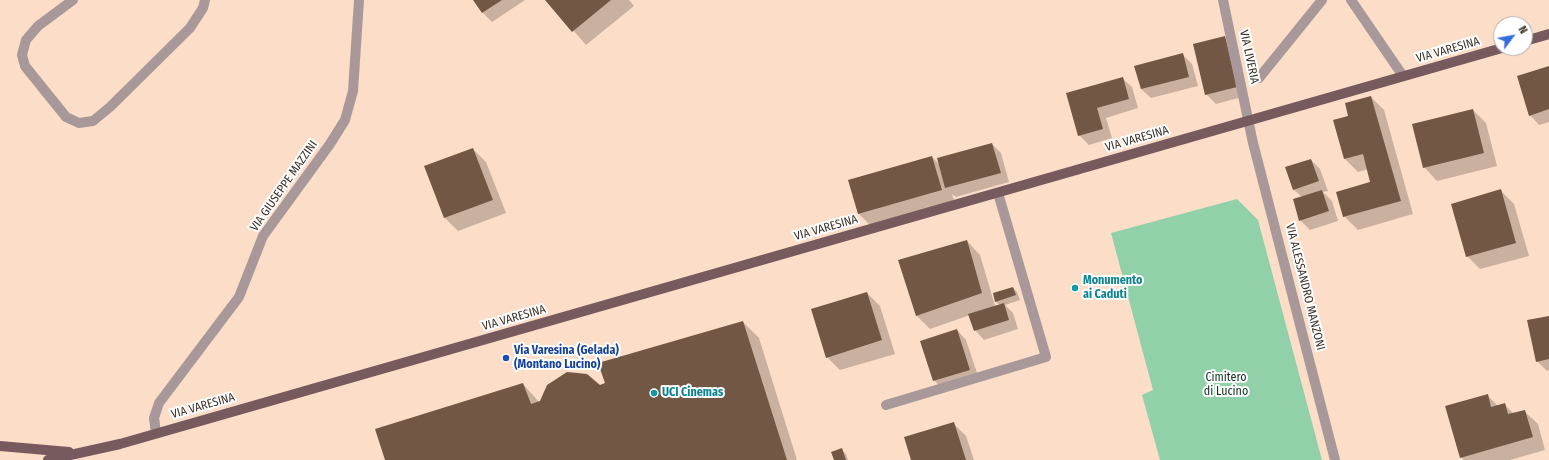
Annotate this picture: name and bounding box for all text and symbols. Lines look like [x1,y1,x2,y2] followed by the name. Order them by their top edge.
[1493,16,1533,56] north arrow
[1515,24,1530,36] text: N
[1236,29,1262,85] street label: VIA LIVERIA
[1415,34,1481,66] street label: VIA VARESINA
[1104,123,1170,155] street label: VIA VARESINA
[247,138,321,234] street label: VIA GIUSEPPE MAZZINI
[793,212,859,244] street label: VIA VARESINA
[1282,222,1328,352] street label: VIA ALESSANDRO MANZONI
[1083,274,1143,302] place label: Monumento ai Caduti
[1070,283,1080,293] marker: Monumento ai Caduti
[481,302,547,334] street label: VIA VARESINA
[514,344,619,372] place label: Via Varesina (Gelada) (Montano Lucino)
[501,353,511,363] marker: Via Varesina (Gelada) (Montano Lucino)
[1204,371,1248,399] park label: Cimitero di Lucino
[662,386,723,400] place label: UCI Cinemas
[649,388,659,398] marker: UCI Cinemas
[170,390,236,422] street label: VIA VARESINA

